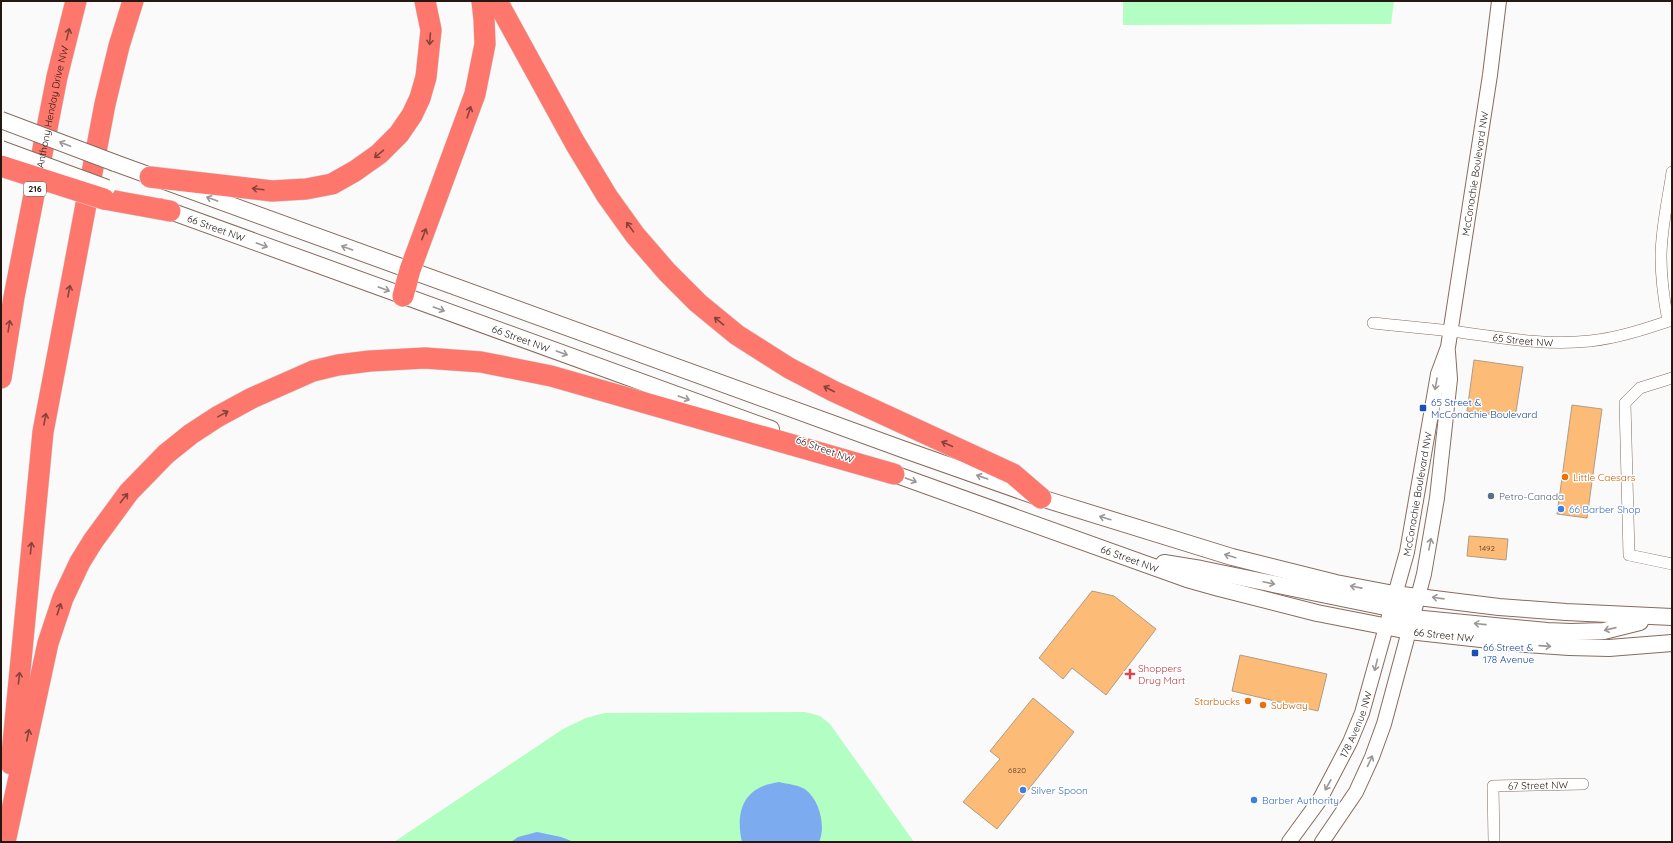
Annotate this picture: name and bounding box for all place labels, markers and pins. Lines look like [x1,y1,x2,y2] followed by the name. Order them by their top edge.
[1431,396,1537,421] place label: 65 Street & McConachie Boulevard
[1418,403,1428,413] marker: 65 Street & McConachie Boulevard
[1573,471,1636,484] place label: Little Caesars
[1560,472,1570,482] marker: Little Caesars
[1499,490,1564,503] place label: Petro-Canada
[1486,491,1496,501] marker: Petro-Canada
[1569,503,1641,516] place label: 66 Barber Shop
[1556,504,1566,514] marker: 66 Barber Shop
[1483,641,1535,666] place label: 66 Street & 178 Avenue
[1470,648,1480,658] marker: 66 Street & 178 Avenue
[1138,662,1186,687] place label: Shoppers Drug Mart
[1125,669,1135,679] marker: Shoppers Drug Mart
[1194,695,1240,708] place label: Starbucks
[1243,696,1253,706] marker: Starbucks
[1271,699,1308,712] place label: Subway
[1258,700,1268,710] marker: Subway
[1031,784,1088,797] place label: Silver Spoon
[1018,785,1028,795] marker: Silver Spoon
[1262,794,1339,807] place label: Barber Authority
[1249,795,1259,805] marker: Barber Authority

